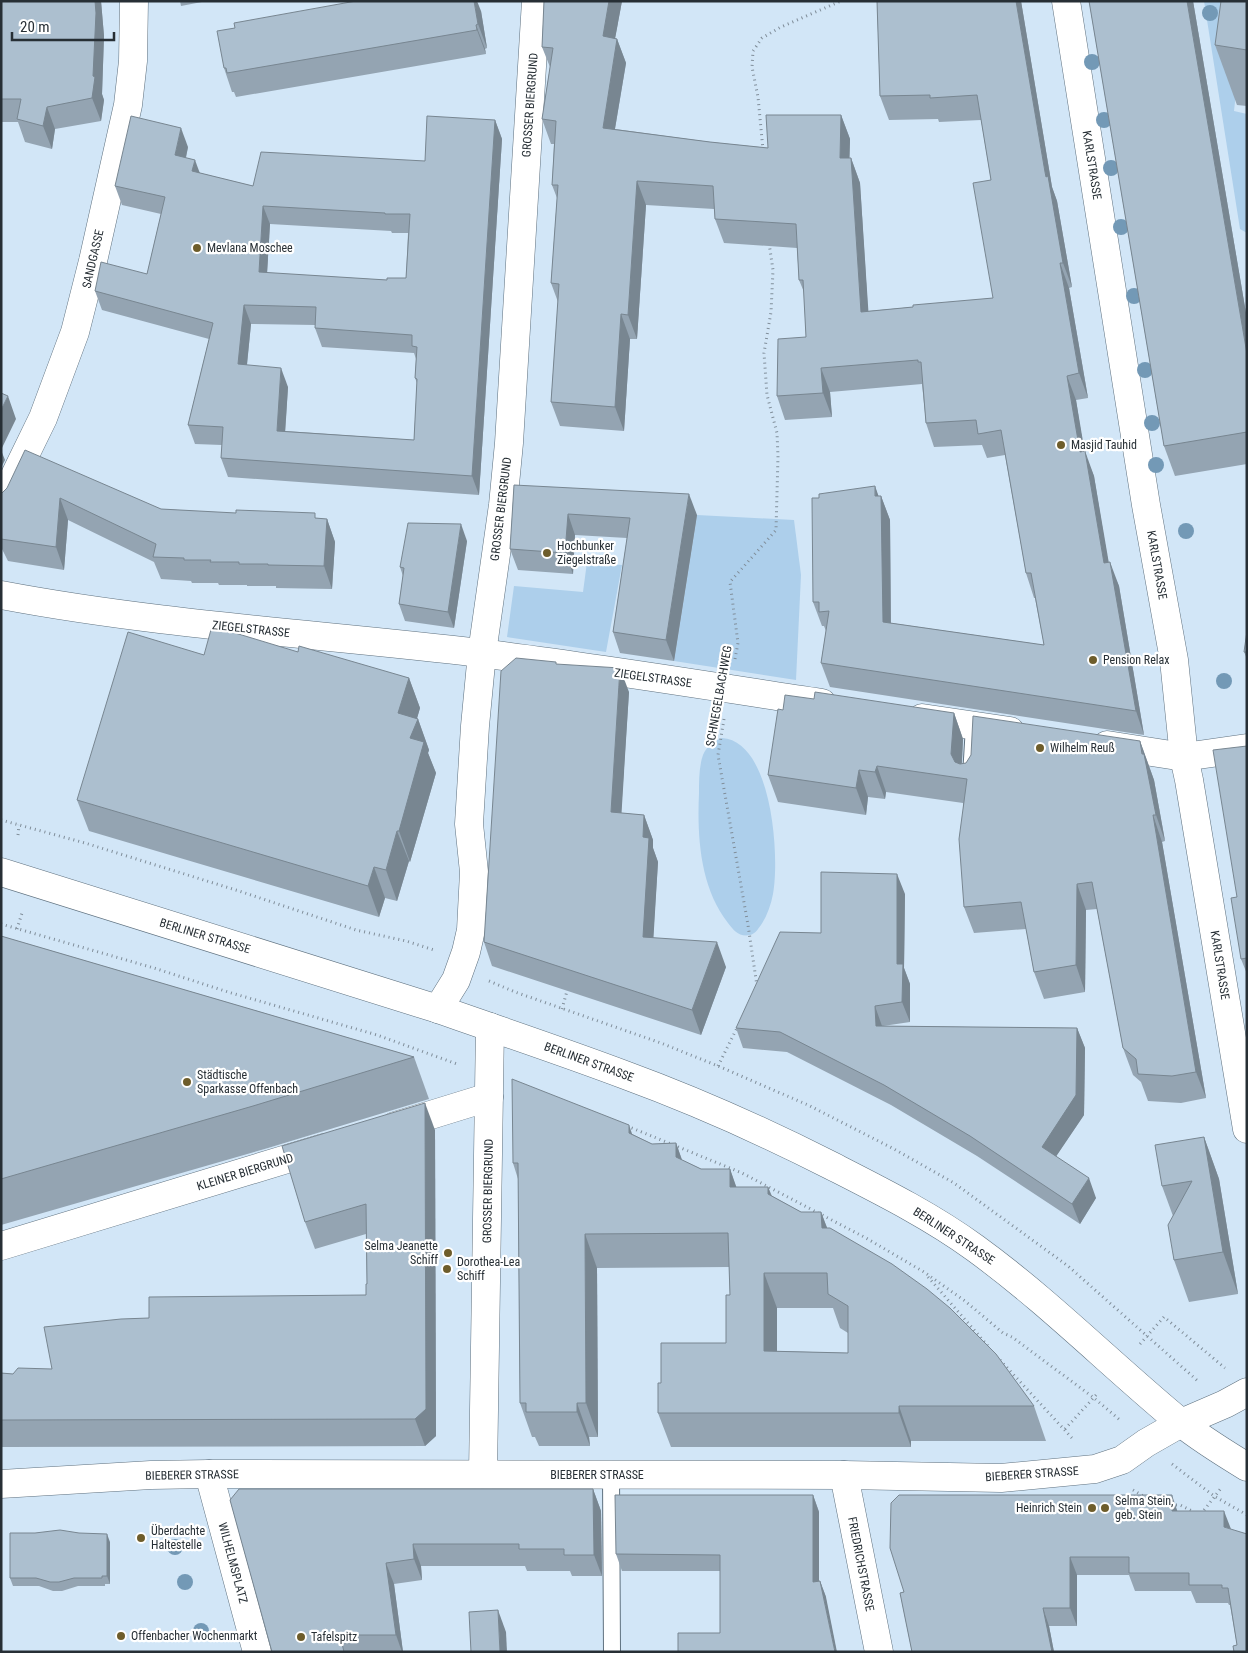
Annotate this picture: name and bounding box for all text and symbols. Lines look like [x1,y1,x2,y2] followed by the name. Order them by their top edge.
[12,10,115,42] scale bar
[20,18,50,36] text: 20 m
[519,52,541,158] street label: GROSSER BIERGRUND
[1080,129,1104,201] street label: KARLSTRASSE
[79,228,107,290] street label: SANDGASSE
[207,241,293,255] place label: Mevlana Moschee
[191,242,203,254] marker: Mevlana Moschee
[1071,438,1137,452] place label: Masjid Tauhid
[1055,439,1067,451] marker: Masjid Tauhid
[488,456,514,562] street label: GROSSER BIERGRUND
[1144,529,1170,601] street label: KARLSTRASSE
[557,539,616,567] place label: Hochbunker Ziegelstraße
[541,547,553,559] marker: Hochbunker Ziegelstraße
[211,618,291,640] street label: ZIEGELSTRASSE
[703,644,735,748] street label: SCHNEGELBACHWEG
[1103,653,1170,667] place label: Pension Relax
[1087,654,1099,666] marker: Pension Relax
[613,666,693,690] street label: ZIEGELSTRASSE
[1050,741,1115,755] place label: Wilhelm Reuß
[1034,742,1046,754] marker: Wilhelm Reuß
[158,916,252,956] street label: BERLINER STRASSE
[1208,929,1232,1001] street label: KARLSTRASSE
[542,1039,636,1085] street label: BERLINER STRASSE
[197,1068,298,1096] place label: Städtische Sparkasse Offenbach
[181,1076,193,1088] marker: Städtische Sparkasse Offenbach
[480,1138,496,1243] street label: GROSSER BIERGRUND
[195,1151,295,1193] street label: KLEINER BIERGRUND
[911,1204,997,1268] street label: BERLINER STRASSE
[365,1239,438,1267] place label: Selma Jeanette Schiff
[442,1247,454,1259] marker: Selma Jeanette Schiff
[457,1255,520,1283] place label: Dorothea-Lea Schiff
[441,1263,453,1275] marker: Dorothea-Lea Schiff
[985,1464,1079,1484] street label: BIEBERER STRASSE
[145,1467,239,1483] street label: BIEBERER STRASSE
[550,1468,644,1482] street label: BIEBERER STRASSE
[1115,1494,1173,1522] place label: Selma Stein, geb. Stein
[1016,1501,1082,1515] place label: Heinrich Stein
[1086,1502,1098,1514] marker: Heinrich Stein
[1099,1502,1111,1514] marker: Selma Stein, geb. Stein
[845,1516,877,1612] street label: FRIEDRICHSTRASSE
[215,1521,251,1605] street label: WILHELMSPLATZ
[151,1523,205,1552] place label: Überdachte Haltestelle
[135,1532,147,1544] marker: Überdachte Haltestelle
[131,1629,258,1643] place label: Offenbacher Wochenmarkt
[115,1630,127,1642] marker: Offenbacher Wochenmarkt
[311,1630,357,1644] place label: Tafelspitz
[295,1631,307,1643] marker: Tafelspitz

